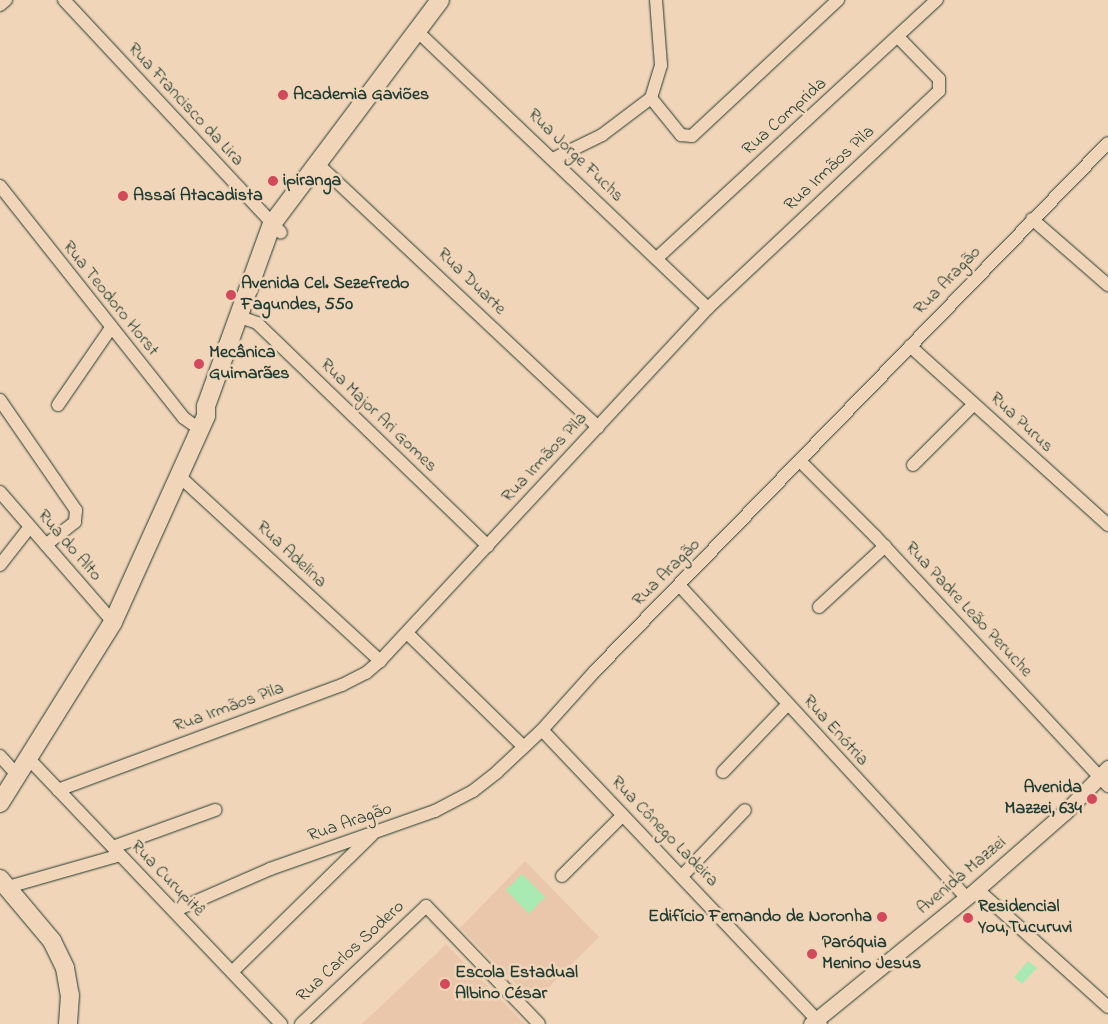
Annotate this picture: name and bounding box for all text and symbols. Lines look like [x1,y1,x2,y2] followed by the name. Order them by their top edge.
[122,39,248,171] street label: Rua Francisco da Lira
[738,73,832,161] street label: Rua Comprida
[293,84,429,106] place label: Academia Gaviões
[277,89,289,101] marker: Academia Gaviões
[522,105,628,207] street label: Rua Jorge Fuchs
[780,122,880,216] street label: Rua Irmãos Pìla
[283,170,341,192] place label: ipiranga
[267,175,279,187] marker: ipiranga
[133,185,263,207] place label: Assaí Atacadista
[117,190,129,202] marker: Assaí Atacadista
[57,237,163,361] street label: Rua Teodoro Horst
[910,242,986,320] street label: Rua Aragão
[432,244,510,320] street label: Rua Duarte
[241,274,409,316] place label: Avenida Cel. Sezefredo Fagundes, 550
[225,289,237,301] marker: Avenida Cel. Sezefredo Fagundes, 550
[209,343,289,386] place label: Mecânica Guimarães
[315,355,441,477] street label: Rua Major Ari Gomes
[193,358,205,370] marker: Mecânica Guimarães
[985,388,1057,458] street label: Rua Purus
[498,408,592,508] street label: Rua Irmãos Pìla
[32,506,106,586] street label: Rua do Alto
[251,517,331,593] street label: Rua Adelina
[628,534,706,612] street label: Rua Aragão
[900,538,1036,682] street label: Rua Padre Leão Peruche
[171,678,287,738] street label: Rua Irmãos Pìla
[797,691,873,771] street label: Rua Enótria
[606,772,722,892] street label: Rua Cônego Ladeira
[1005,778,1082,821] place label: Avenida Mazzei, 634
[1086,793,1098,805] marker: Avenida Mazzei, 634
[305,799,395,847] street label: Rua Aragão
[913,832,1011,920] street label: Avenida Mazzei
[125,836,209,922] street label: Rua Curupitê
[293,896,409,1008] street label: Rua Carlos Sodero
[978,897,1072,940] place label: Residencial You,Tucuruvi
[648,906,872,928] place label: Edifício Fernando de Noronha
[876,911,888,923] marker: Edifício Fernando de Noronha
[962,912,974,924] marker: Residencial You,Tucuruvi
[822,933,921,976] place label: Paróquia Menino Jesus
[806,948,818,960] marker: Paróquia Menino Jesus
[455,963,578,1006] place label: Escola Estadual Albino César
[439,978,451,990] marker: Escola Estadual Albino César

